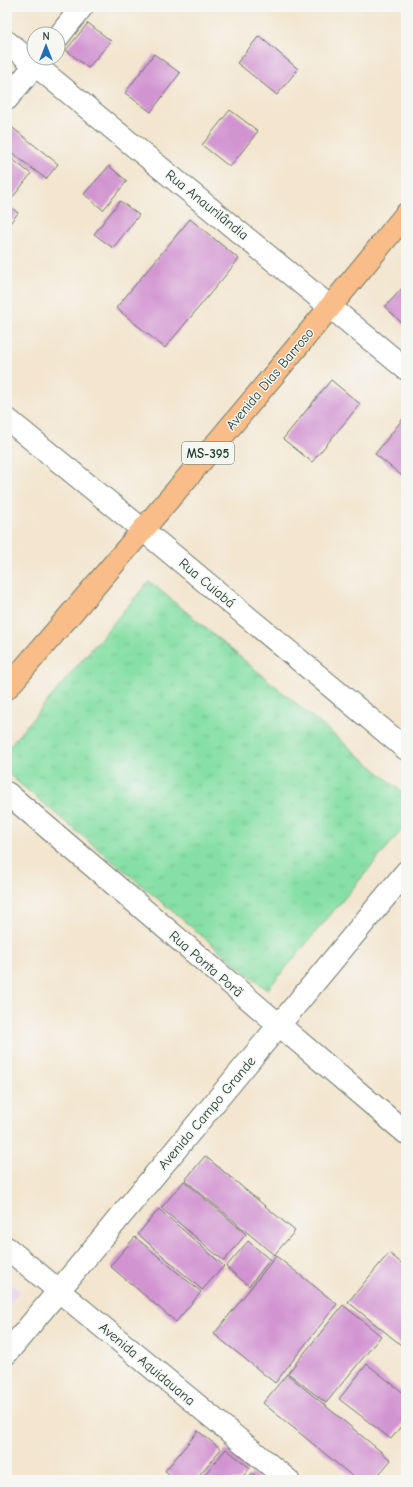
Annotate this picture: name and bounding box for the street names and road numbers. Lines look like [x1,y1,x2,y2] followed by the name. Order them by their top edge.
[162,166,252,244] street label: Rua Anaurilândia
[222,325,318,433] street label: Avenida Dias Barroso
[182,442,234,464] road number: MS-395
[175,555,239,611] street label: Rua Cuiabá
[166,927,246,1001] street label: Rua Ponta Porã
[155,1053,259,1173] street label: Avenida Campo Grande
[95,1319,199,1409] street label: Avenida Aquidauana

